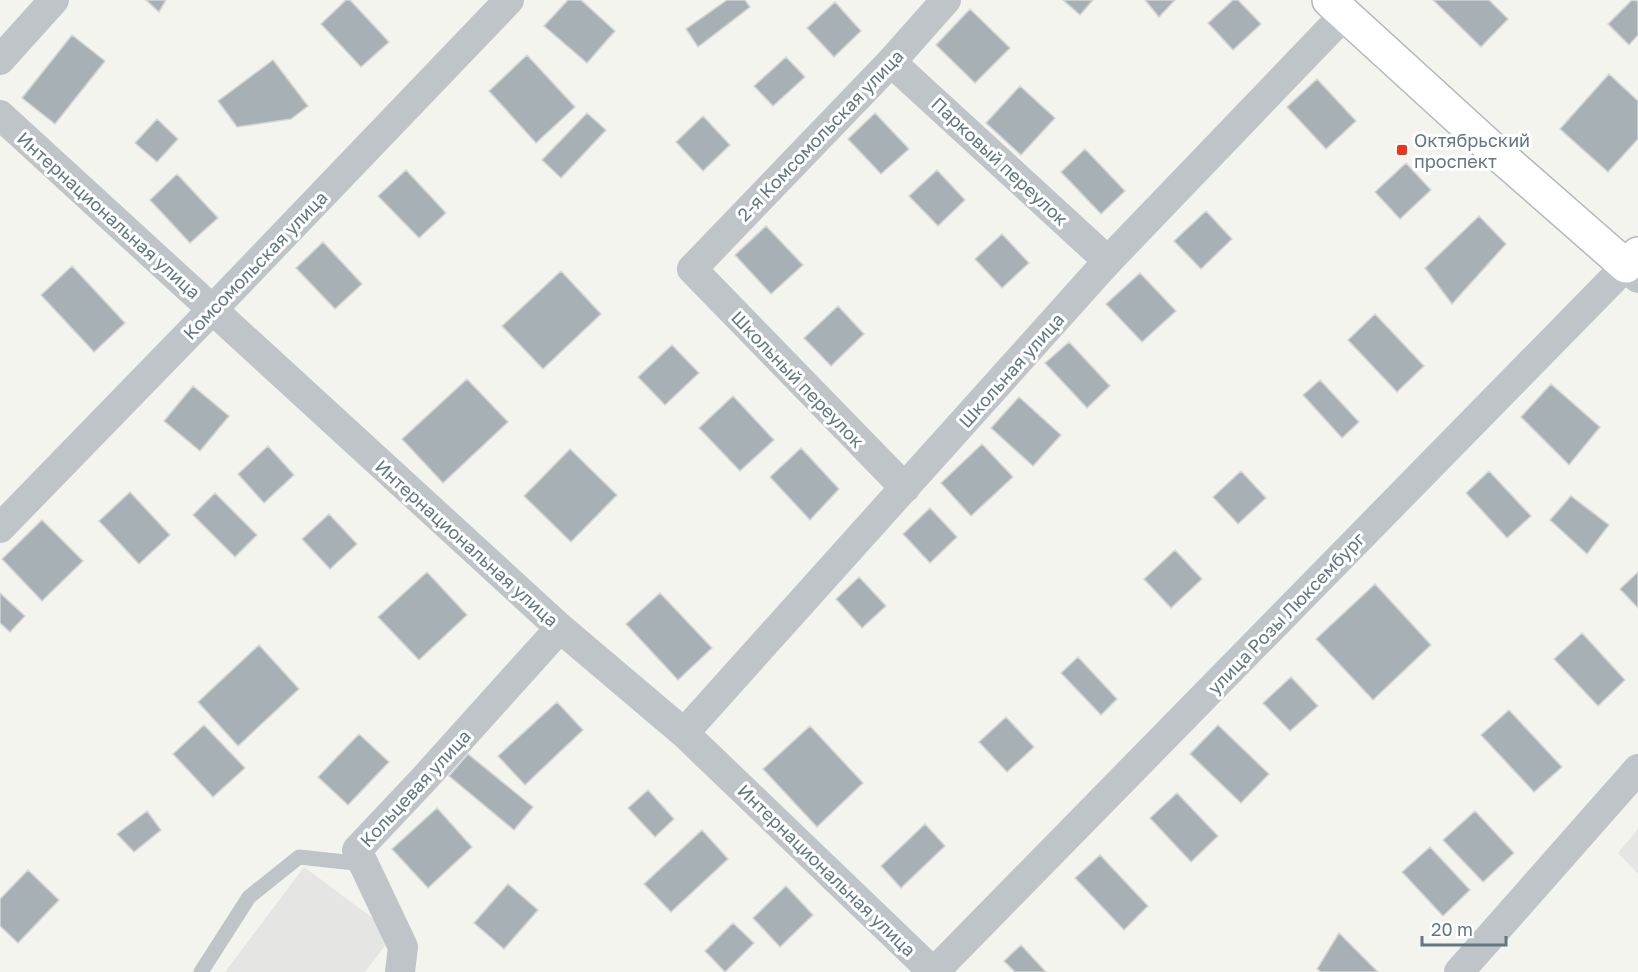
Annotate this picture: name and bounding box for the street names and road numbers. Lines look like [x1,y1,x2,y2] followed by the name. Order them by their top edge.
[732,45,908,225] street label: 2-я Комсомольская улица
[927,92,1073,230] street label: Парковый переулок
[13,127,205,303] street label: Интернациональная улица
[178,186,332,344] street label: Комсомольская улица
[727,306,869,452] street label: Школьный переулок
[954,308,1068,432] street label: Школьная улица
[371,455,563,631] street label: Интернациональная улица
[1203,527,1369,699] street label: улица Розы Люксембург
[355,725,475,851] street label: Кольцевая улица
[734,779,920,961] street label: Интернациональная улица

